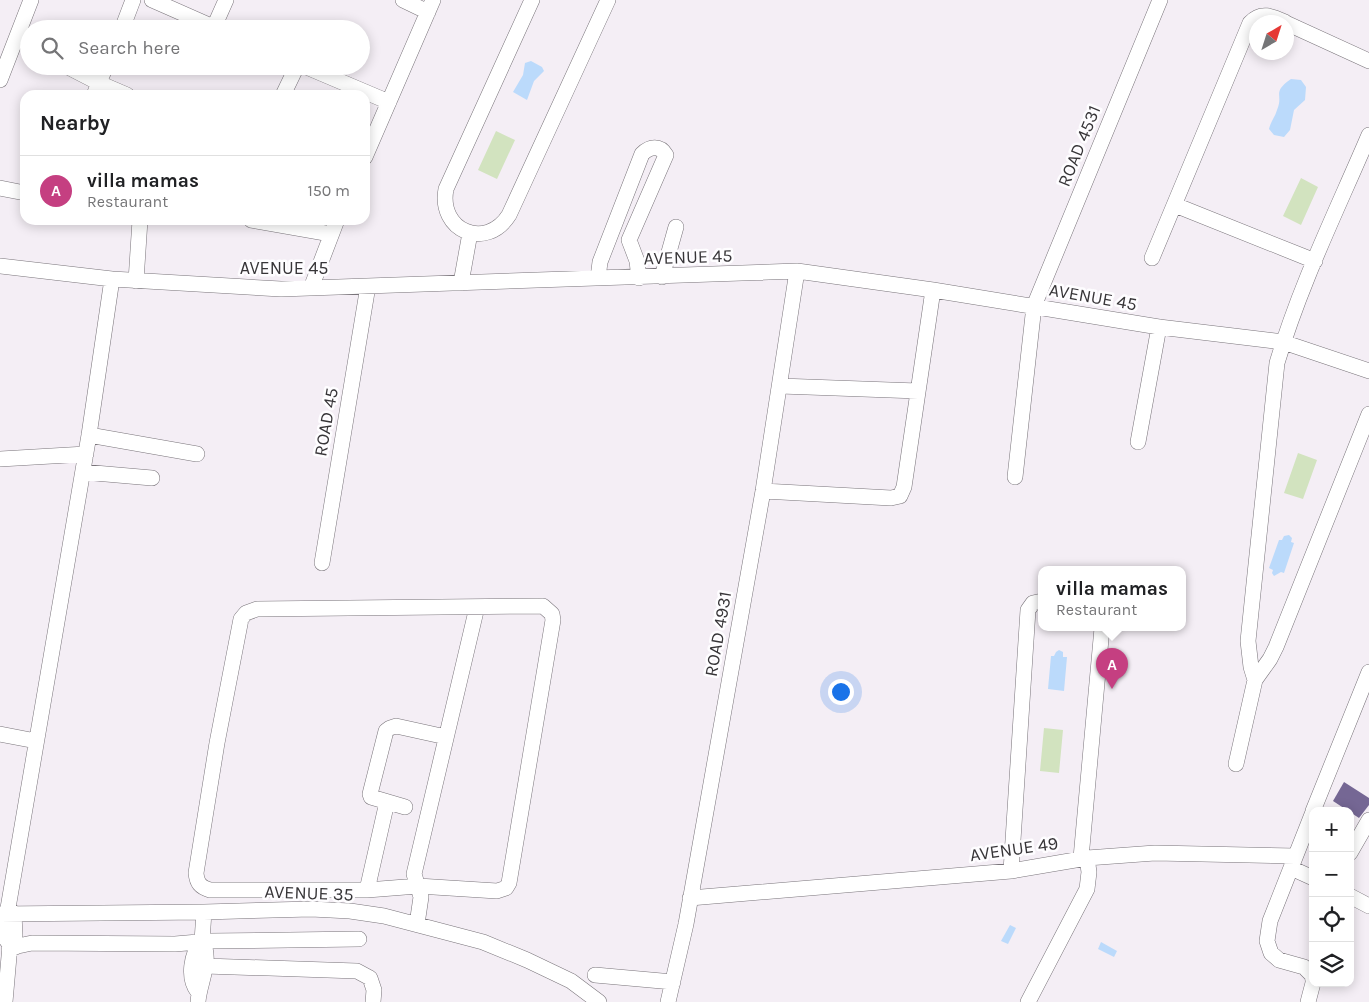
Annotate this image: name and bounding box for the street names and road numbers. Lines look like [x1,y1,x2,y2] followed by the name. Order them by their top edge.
[1053,102,1105,190] street label: ROAD 4531
[643,244,733,270] street label: AVENUE 45
[240,257,328,279] street label: AVENUE 45
[1047,278,1139,316] street label: AVENUE 45
[309,386,343,458] street label: ROAD 45
[700,590,736,678] street label: ROAD 4931
[968,832,1060,866] street label: AVENUE 49
[264,880,354,906] street label: AVENUE 35

